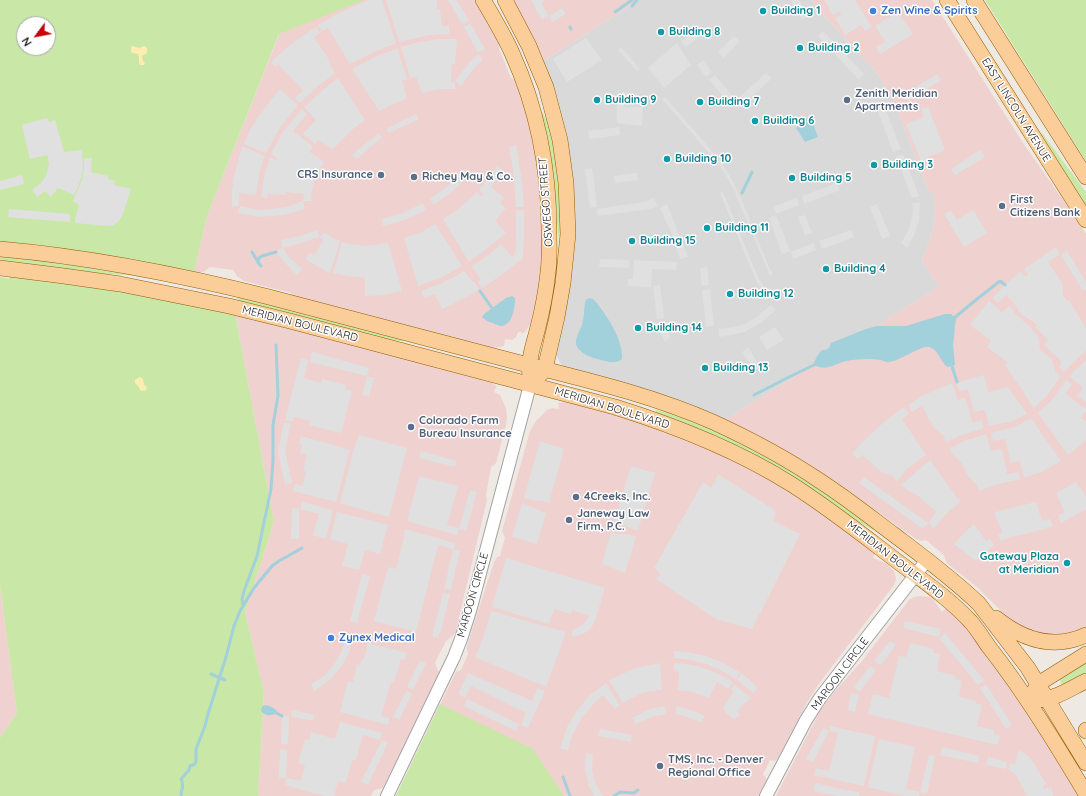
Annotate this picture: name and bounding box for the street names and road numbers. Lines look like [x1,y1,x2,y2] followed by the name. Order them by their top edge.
[979,56,1053,164] street label: EAST LINCOLN AVENUE
[536,157,556,247] street label: OSWEGO STREET
[241,303,359,345] street label: MERIDIAN BOULEVARD
[553,384,671,432] street label: MERIDIAN BOULEVARD
[844,518,946,602] street label: MERIDIAN BOULEVARD
[455,551,491,639] street label: MAROON CIRCLE
[808,635,872,713] street label: MAROON CIRCLE

